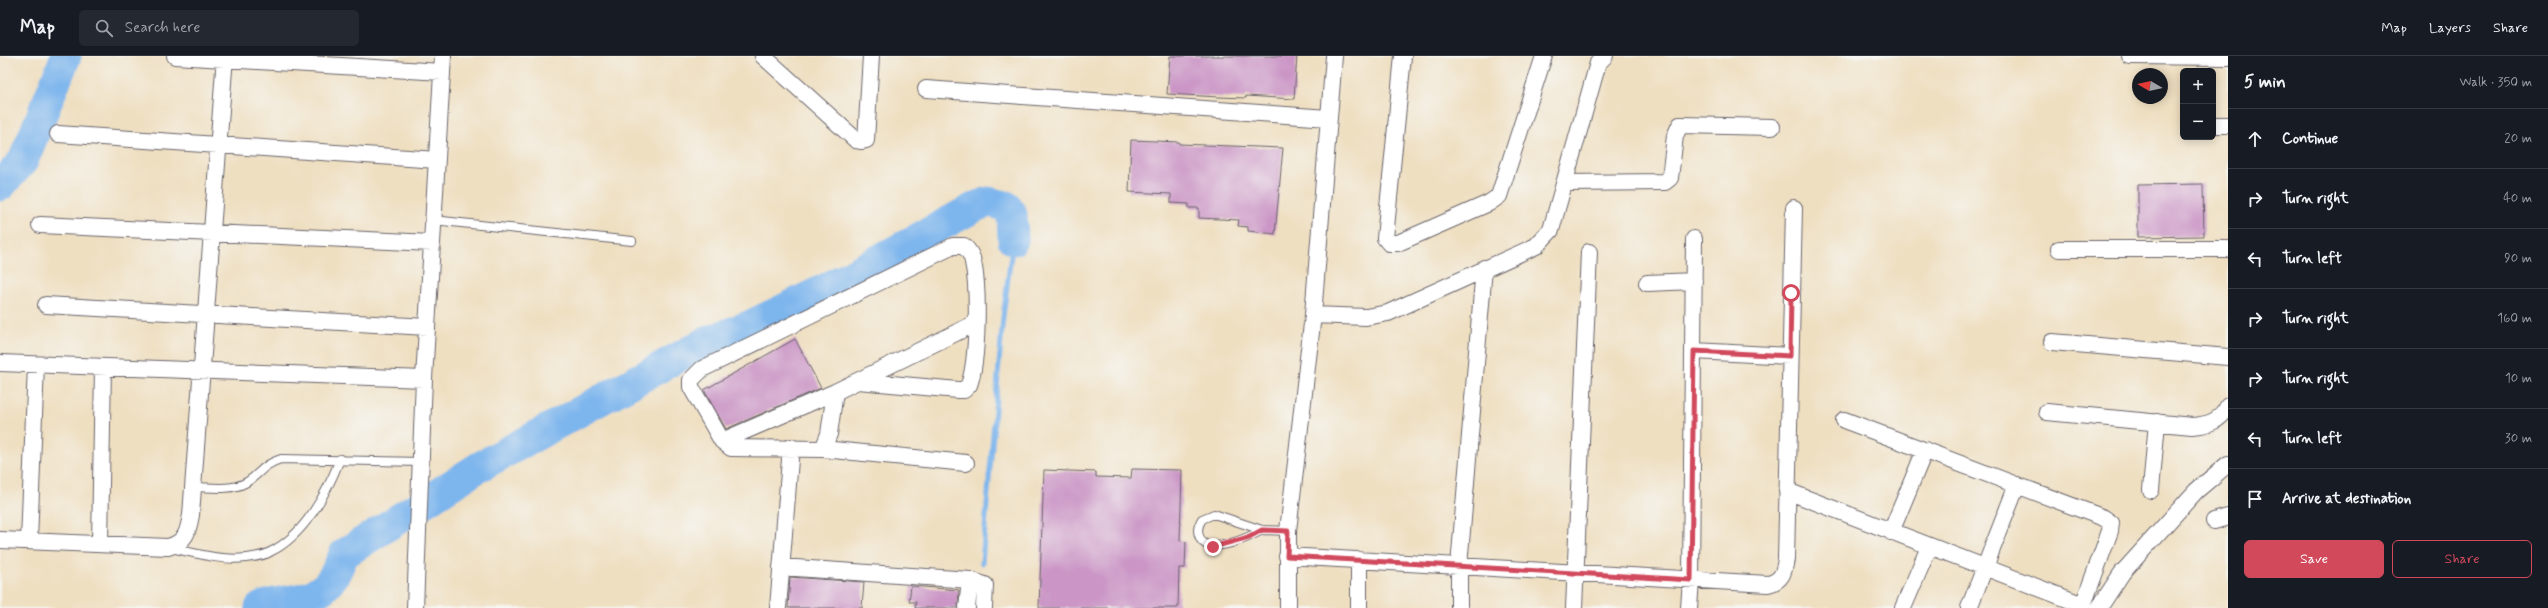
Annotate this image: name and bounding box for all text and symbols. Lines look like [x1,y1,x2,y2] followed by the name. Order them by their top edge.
[79,10,359,46] search box
[20,15,55,40] text: Map
[93,17,115,39] icon: search
[125,18,200,38] text: Search here
[2381,19,2407,37] text: Map
[2429,19,2471,37] text: Layers
[2493,19,2528,37] text: Share
[2132,68,2168,104] north arrow
[2180,68,2216,140] map controls
[2180,68,2216,104] button: +
[2244,71,2286,93] text: 5 min
[2459,74,2532,91] text: Walk · 350 m
[2180,104,2216,140] button: −
[2244,128,2266,150] icon: ahead
[2282,129,2338,149] text: Continue
[2504,130,2532,147] text: 20 m
[2244,188,2266,210] icon: right
[2282,189,2349,209] text: Turn right
[2503,190,2532,207] text: 40 m
[2244,248,2266,270] icon: left
[2282,249,2342,269] text: Turn left
[2504,250,2532,267] text: 90 m
[1782,284,1800,302] route start
[2244,308,2266,330] icon: right
[2282,309,2349,329] text: Turn right
[2497,310,2532,327] text: 160 m
[2244,368,2266,390] icon: right
[2282,369,2349,389] text: Turn right
[2505,370,2532,387] text: 10 m
[2244,428,2266,450] icon: left
[2282,429,2342,449] text: Turn left
[2505,430,2532,447] text: 30 m
[2244,488,2266,510] icon: arrive
[2282,489,2411,509] text: Arrive at destination
[1204,538,1222,556] route end
[2244,540,2384,578] button: Save
[2392,540,2532,578] button: Share

